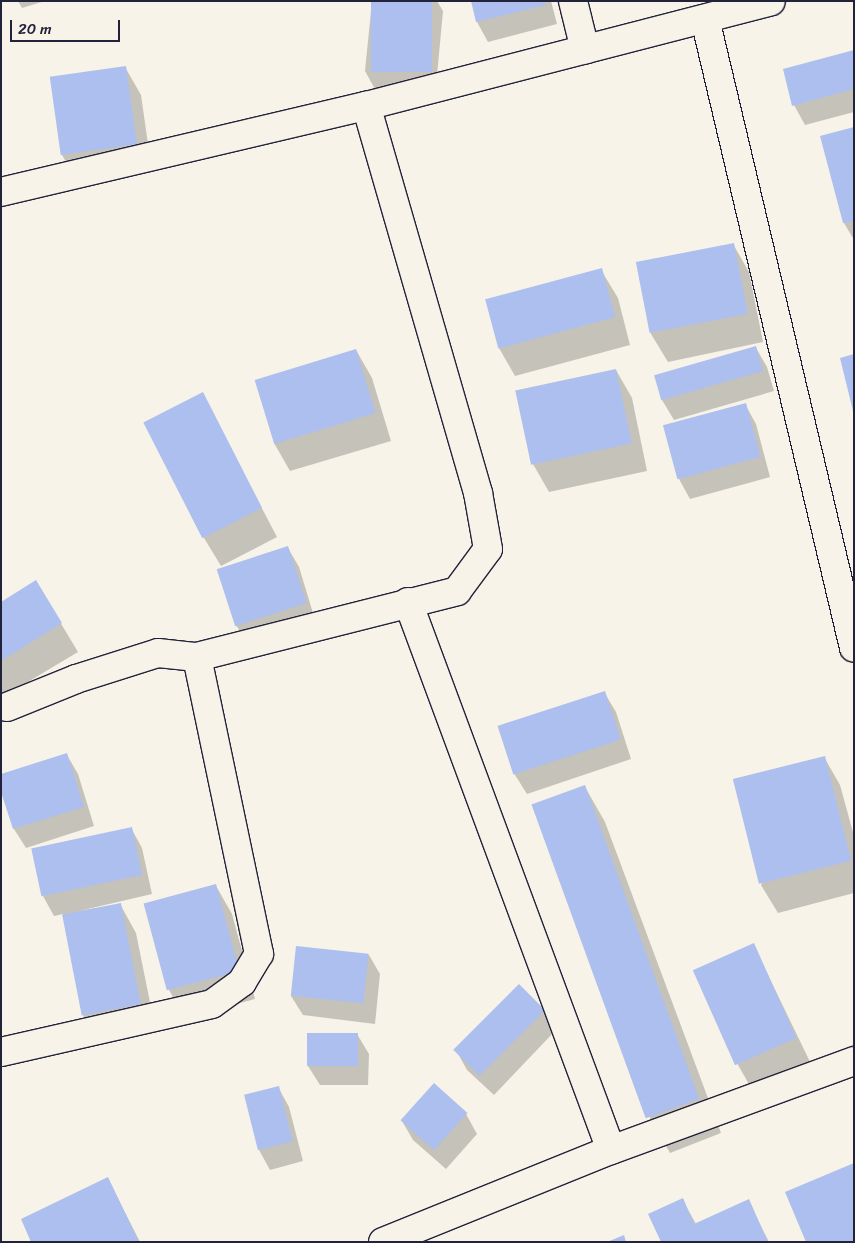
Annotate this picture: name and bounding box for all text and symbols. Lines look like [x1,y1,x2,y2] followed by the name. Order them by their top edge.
[12,10,122,42] scale bar
[18,16,52,42] text: 20 m

